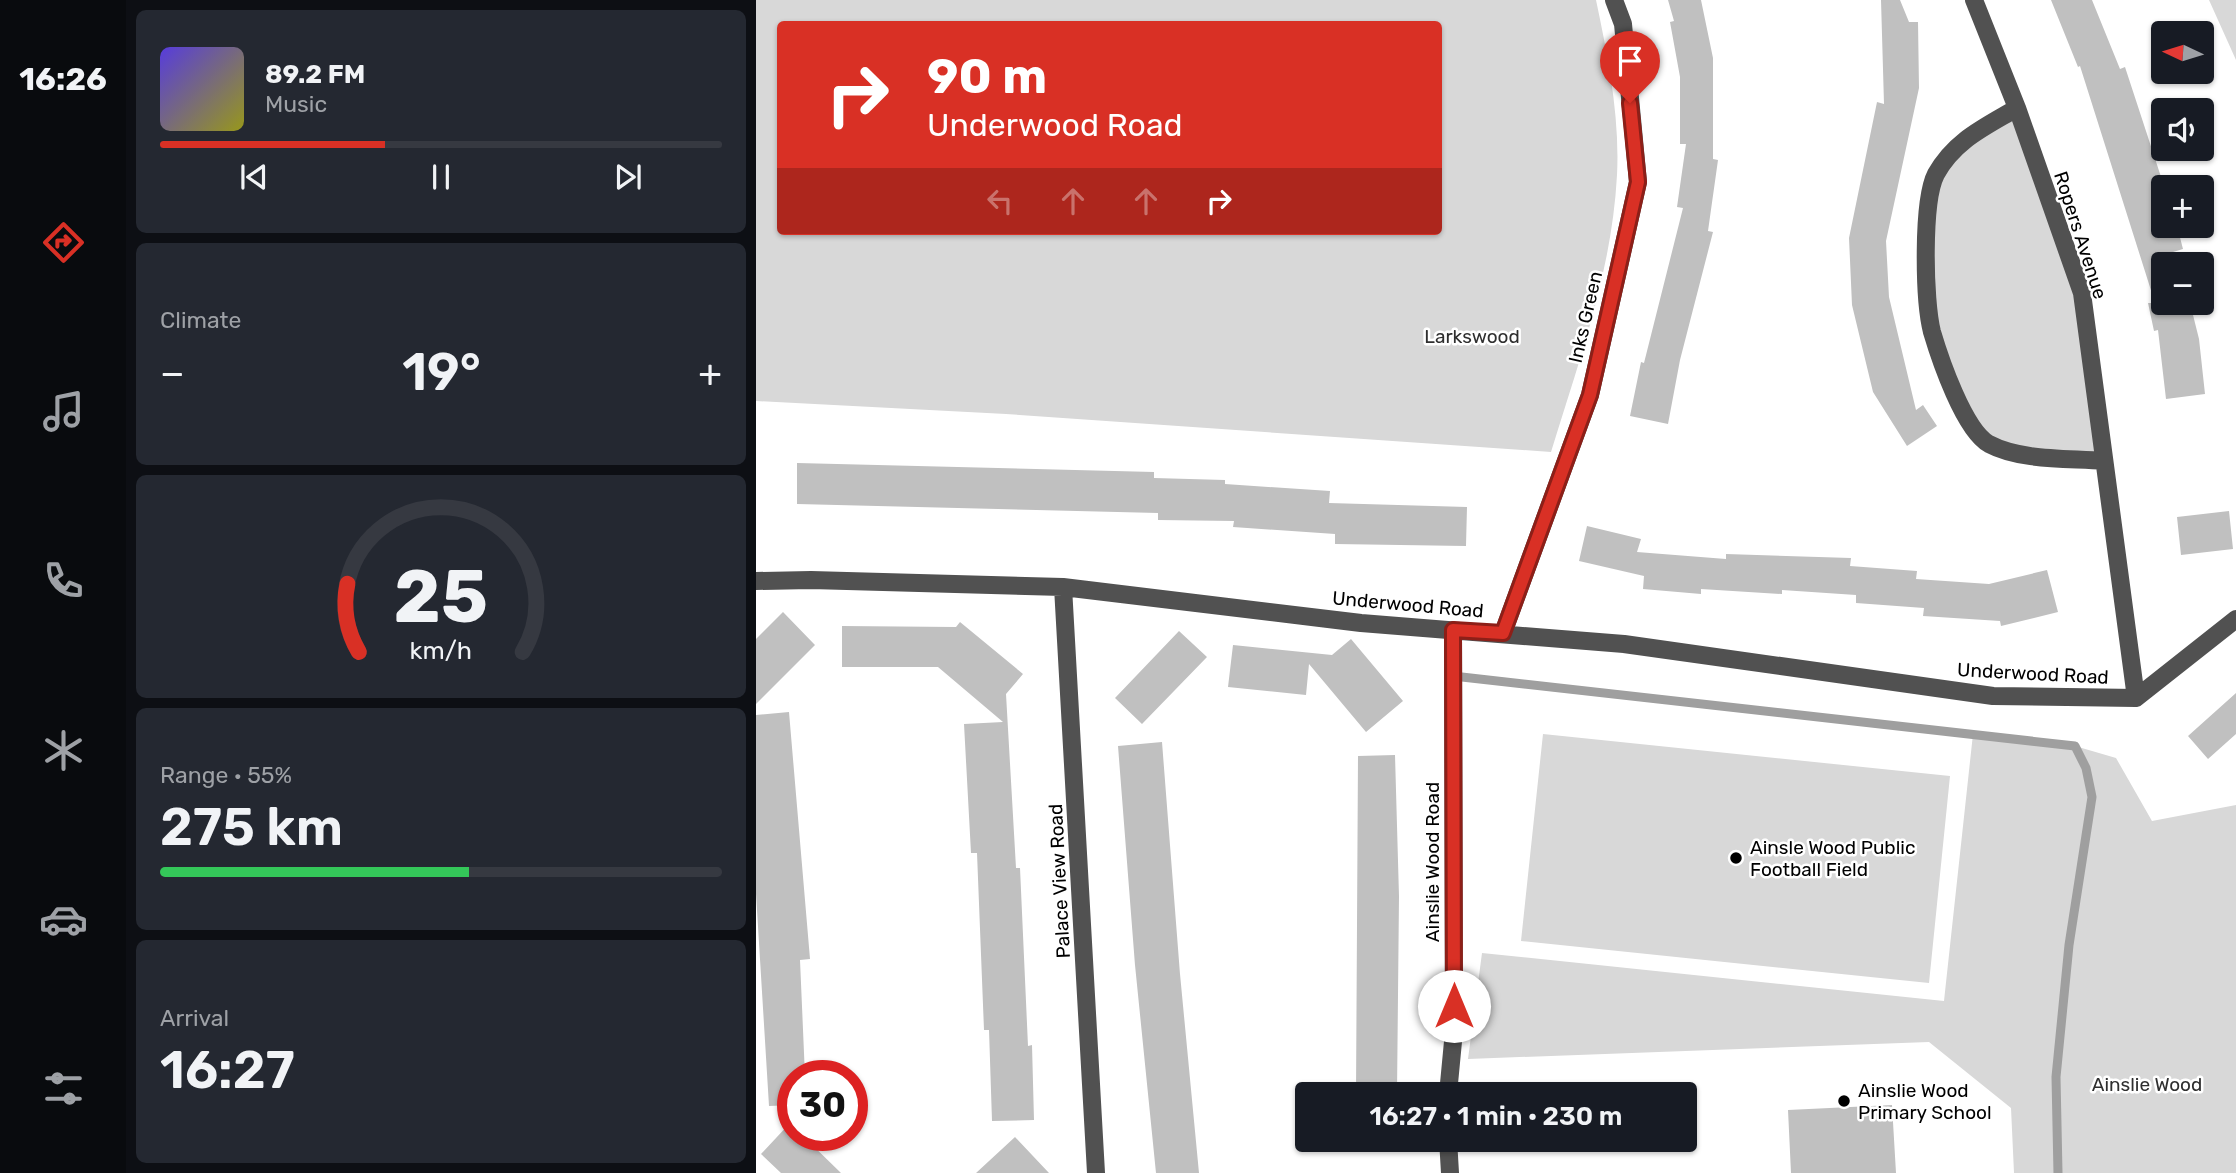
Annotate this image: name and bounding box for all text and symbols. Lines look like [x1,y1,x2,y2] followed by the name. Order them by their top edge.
[2151,21,2214,84] north arrow
[2151,21,2214,315] map controls
[1600,31,1660,103] pin
[1611,42,1649,80] icon: arrive
[927,47,1047,105] text: 90 m
[812,49,903,140] icon: right
[265,59,365,90] text: 89.2 FM
[19,60,107,98] text: 16:26
[265,90,327,118] text: Music
[2151,98,2214,161] button: sound
[927,106,1183,144] text: Underwood Road
[235,158,273,196] icon: previous
[422,158,460,196] icon: pause
[609,158,647,196] icon: next
[2049,168,2112,302] street label: Ropers Avenue
[2151,175,2214,238] button: +
[981,182,1019,220] icon: left
[1054,182,1092,220] icon: ahead
[1127,182,1165,220] icon: ahead
[1200,182,1238,220] icon: right
[39,218,88,267] icon: directions
[2151,252,2214,315] button: −
[1564,269,1607,365] street label: Inks Green
[160,306,241,334] text: Climate
[1424,325,1520,348] park label: Larkswood
[402,341,481,403] text: 19°
[160,350,185,396] text: −
[698,350,722,396] text: +
[39,387,88,436] icon: music
[394,555,488,641] text: 25
[39,556,88,605] icon: phone
[1331,586,1485,623] street label: Underwood Road
[410,636,472,665] text: km/h
[1957,658,2109,689] street label: Underwood Road
[39,726,88,775] icon: climate
[160,761,292,789] text: Range · 55%
[1421,782,1444,942] street label: Ainslie Wood Road
[160,796,343,858] text: 275 km
[1044,803,1075,959] street label: Palace View Road
[1750,836,1915,881] place label: Ainsle Wood Public Football Field
[1728,850,1744,866] marker: Ainsle Wood Public Football Field
[39,895,88,944] icon: car
[1417,969,1491,1043] position arrow
[160,1004,229,1032] text: Arrival
[160,1039,295,1101] text: 16:27
[777,1060,868,1151] speed limit sign: 30
[39,1064,88,1113] icon: filters
[2092,1073,2202,1096] park label: Ainslie Wood
[1858,1079,1992,1124] place label: Ainslie Wood Primary School
[1836,1093,1852,1109] marker: Ainslie Wood Primary School
[1370,1101,1622,1132] text: 16:27 · 1 min · 230 m

